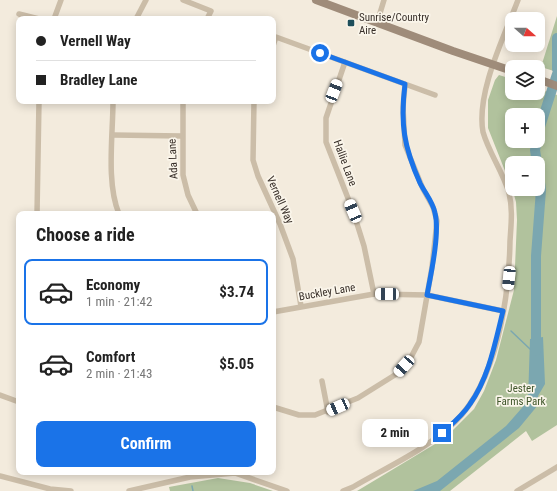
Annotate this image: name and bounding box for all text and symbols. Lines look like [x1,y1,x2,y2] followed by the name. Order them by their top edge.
[359,11,430,37] place label: Sunrise/Country Aire
[505,12,545,52] north arrow
[505,12,545,196] map controls
[346,18,356,28] marker: Sunrise/Country Aire
[60,32,131,50] text: Vernell Way
[311,44,329,62] route start
[505,60,545,100] button: layers
[60,71,137,89] text: Bradley Lane
[324,78,344,104] car
[505,108,545,148] button: +
[165,138,181,180] street label: Ada Lane
[331,138,359,188] street label: Hallie Lane
[505,156,545,196] button: −
[264,174,296,226] street label: Vernell Way
[343,198,363,224] car
[36,224,135,245] text: Choose a ride
[502,265,516,291] car
[38,274,74,310] icon: car
[86,276,140,294] text: Economy
[298,281,356,303] street label: Buckley Lane
[219,283,254,301] text: $3.74
[375,288,399,300] car
[86,294,152,309] text: 1 min · 21:42
[38,346,74,382] icon: car
[86,348,135,366] text: Comfort
[392,353,416,379] car
[219,355,254,373] text: $5.05
[86,366,152,381] text: 2 min · 21:43
[496,382,546,408] park label: Jester Farms Park
[325,397,351,417] car
[362,419,428,447] callout: 2 min
[36,421,256,467] button: Confirm
[433,424,451,442] route end
[381,425,409,440] text: 2 min

